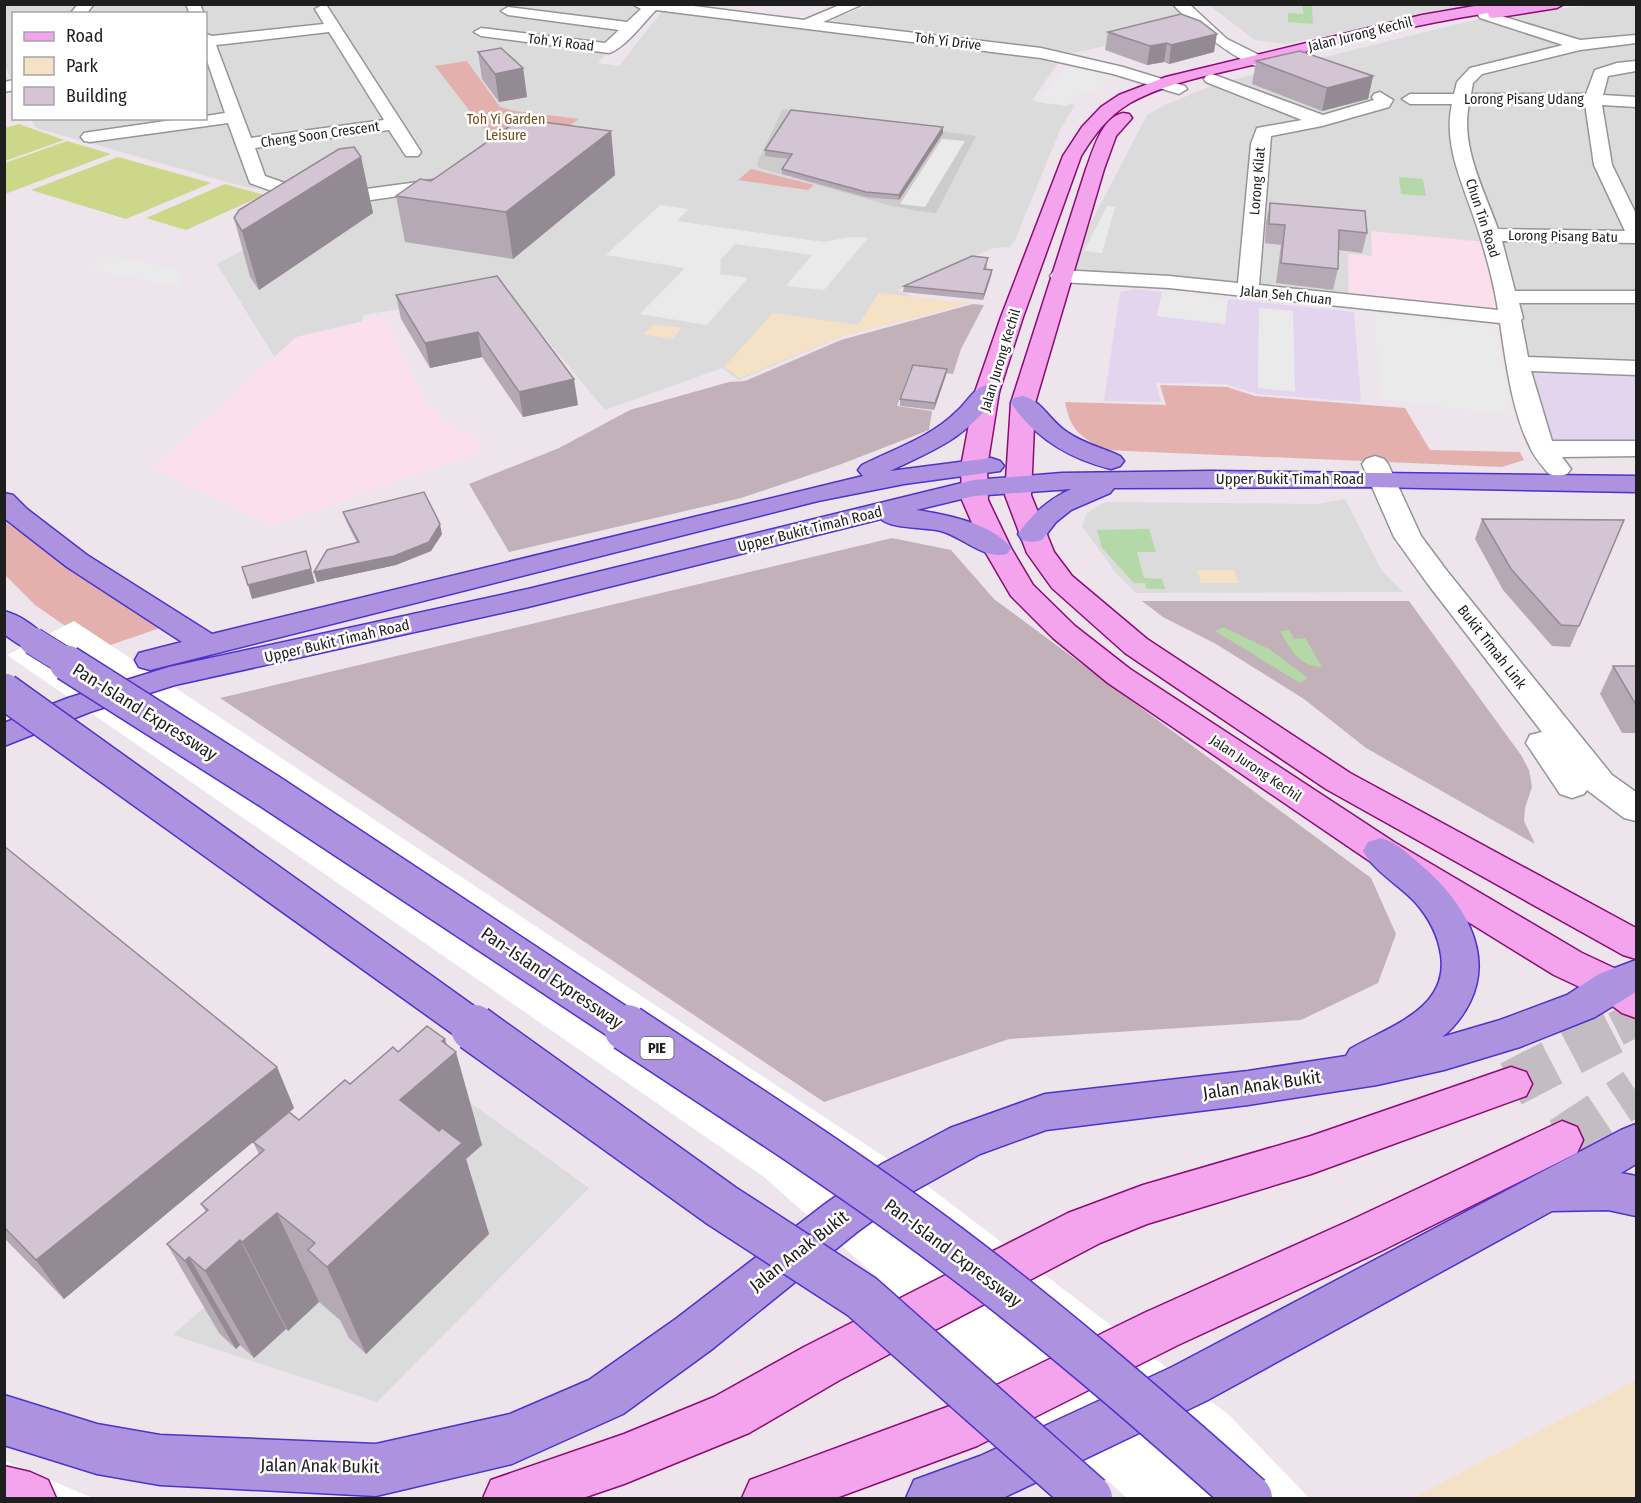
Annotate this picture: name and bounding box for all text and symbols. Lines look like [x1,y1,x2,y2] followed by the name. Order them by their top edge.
[12,12,207,120] legend
[1306,13,1414,56] street label: Jalan Jurong Kechil
[66,25,103,47] text: Road
[914,29,982,54] street label: Toh Yi Drive
[527,30,595,55] street label: Toh Yi Road
[66,55,99,77] text: Park
[66,85,127,107] text: Building
[1464,91,1584,108] street label: Lorong Pisang Udang
[467,111,545,144] park label: Toh Yi Garden Leisure
[260,118,381,151] street label: Cheng Soon Crescent
[1246,146,1269,216] street label: Lorong Kilat
[1462,177,1503,260] street label: Chun Tin Road
[1508,227,1618,246] street label: Lorong Pisang Batu
[1239,282,1333,309] street label: Jalan Seh Chuan
[977,306,1024,414] street label: Jalan Jurong Kechil
[1216,470,1364,488] street label: Upper Bukit Timah Road
[736,502,884,556] street label: Upper Bukit Timah Road
[1454,601,1530,693] street label: Bukit Timah Link
[263,616,411,666] street label: Upper Bukit Timah Road
[69,659,221,765] street label: Pan-Island Expressway
[1207,732,1305,805] street label: Jalan Jurong Kechil
[477,922,627,1034] street label: Pan-Island Expressway
[640,1037,674,1059] road number: PIE
[1201,1066,1323,1104] street label: Jalan Anak Bukit
[880,1194,1026,1312] street label: Pan-Island Expressway
[745,1206,853,1296] street label: Jalan Anak Bukit
[260,1454,380,1478] street label: Jalan Anak Bukit

